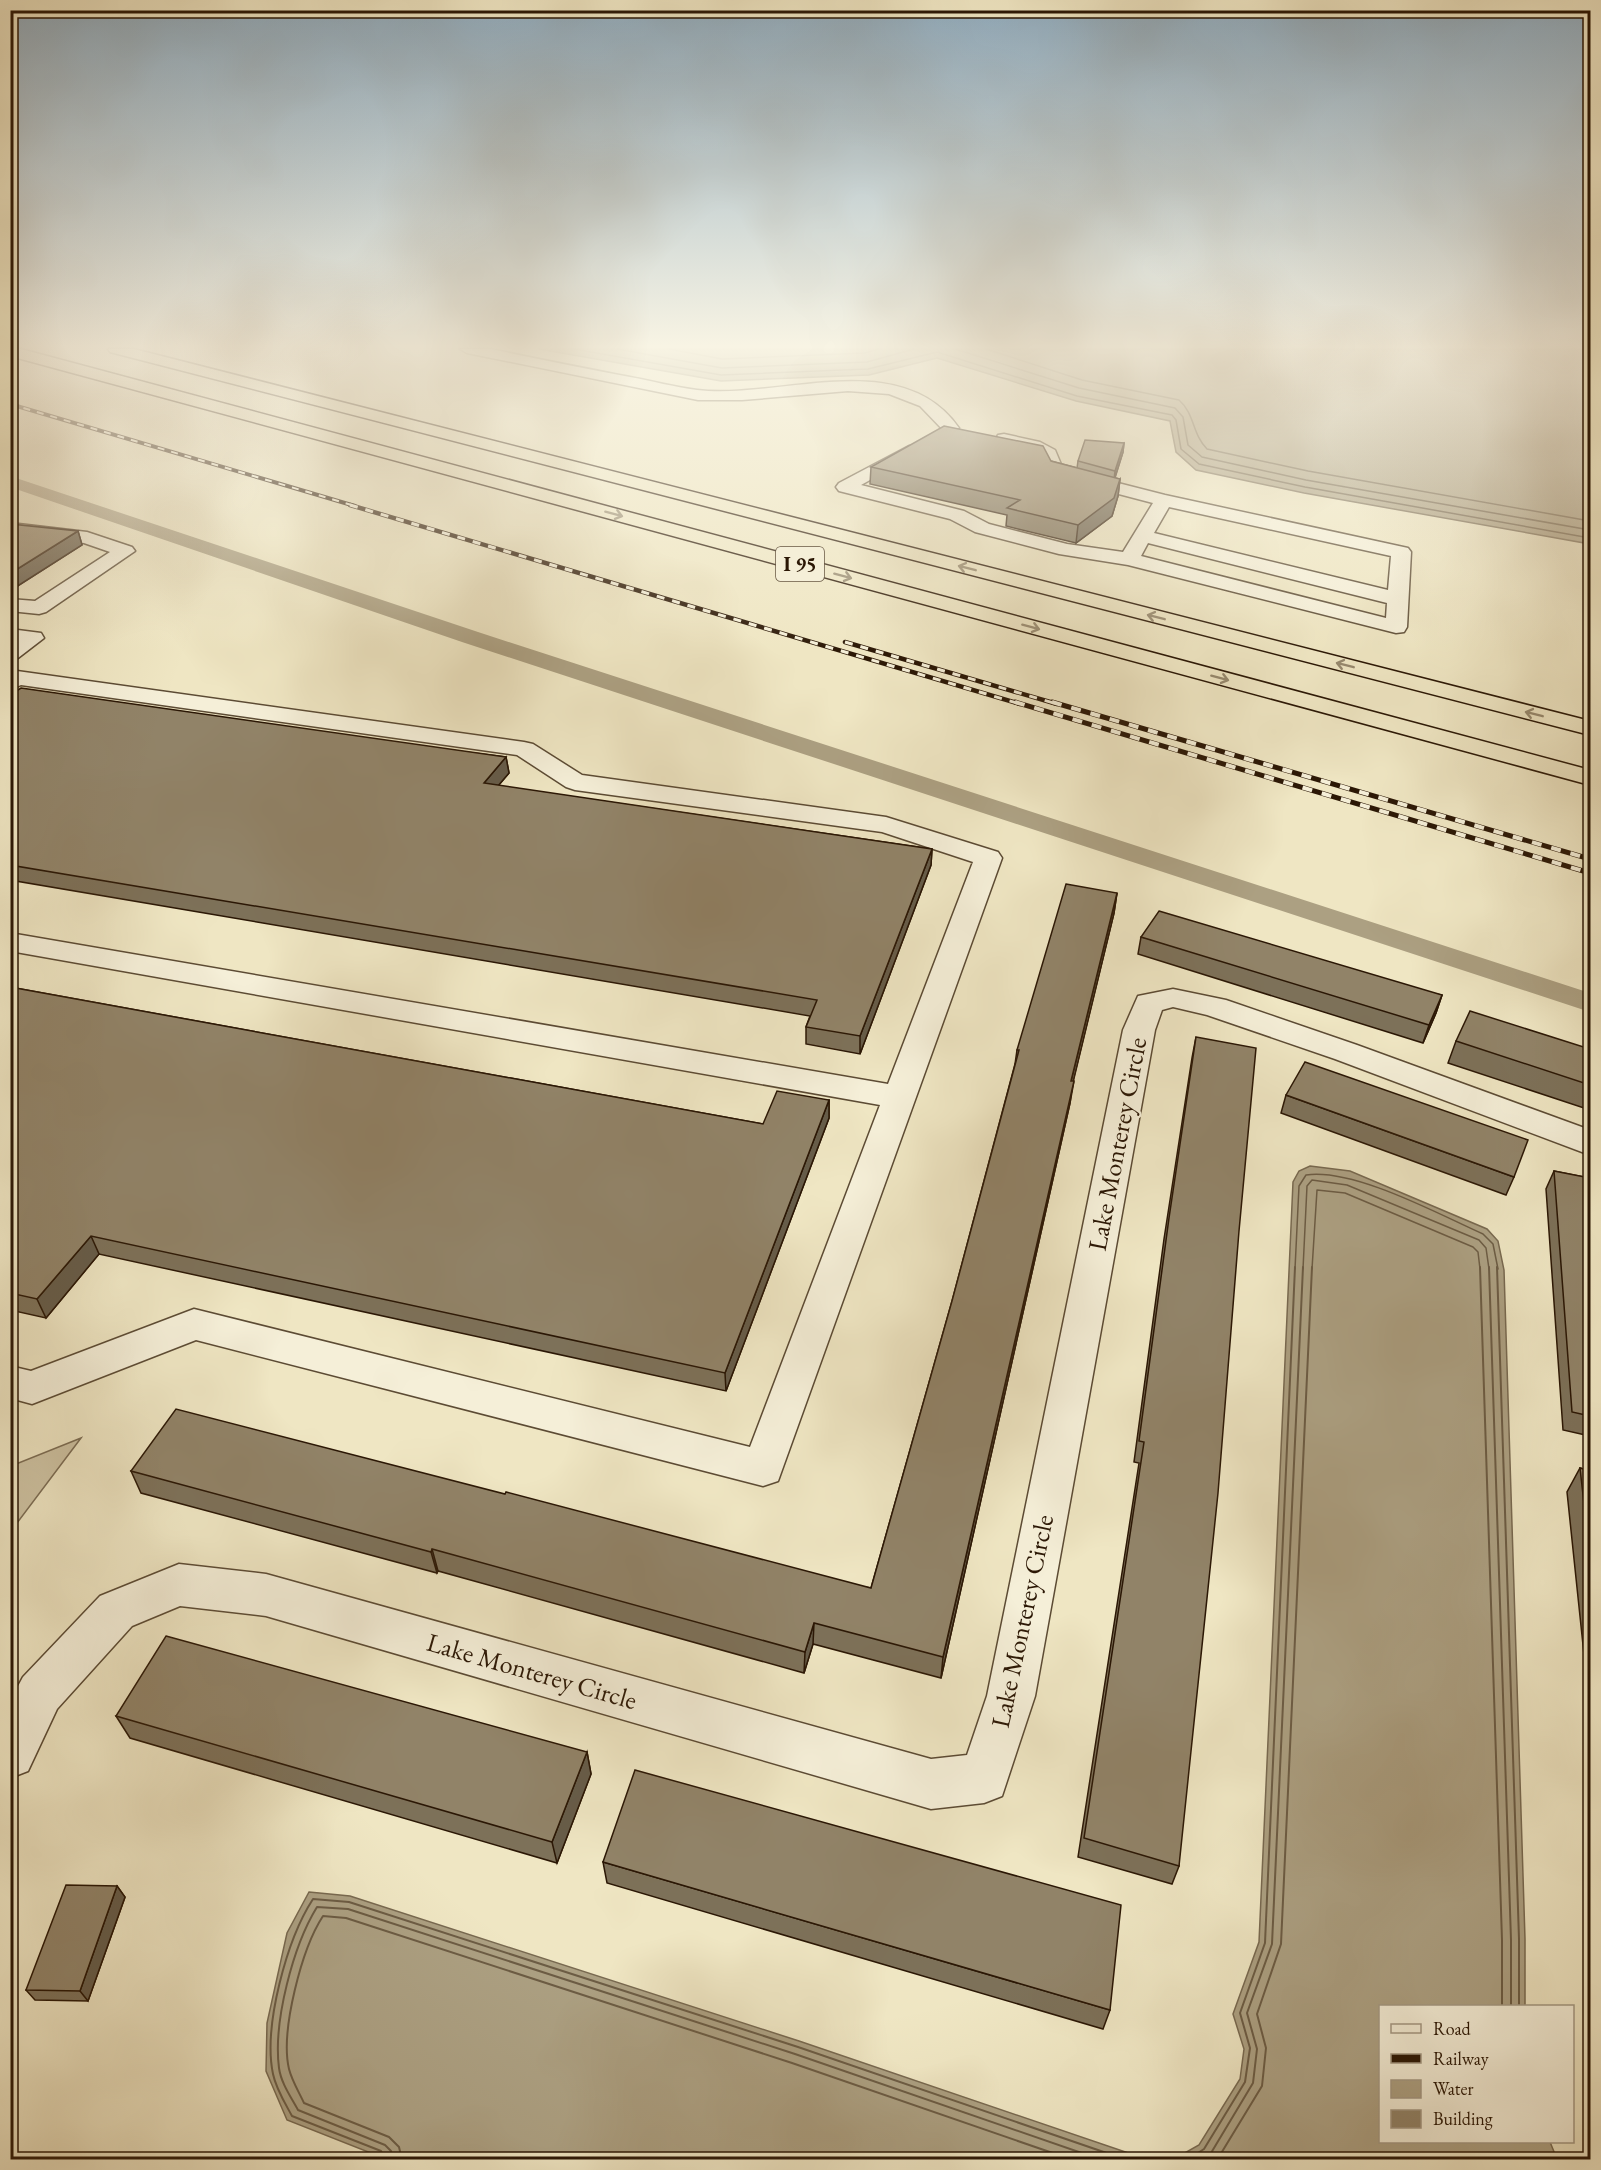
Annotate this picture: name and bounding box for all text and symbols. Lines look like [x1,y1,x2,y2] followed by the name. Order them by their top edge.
[605,509,624,521] one-way arrow
[776,547,824,581] road number: I 95
[958,562,977,573] one-way arrow
[833,571,852,582] one-way arrow
[1147,610,1166,622] one-way arrow
[1022,622,1041,633] one-way arrow
[1336,659,1355,670] one-way arrow
[1210,672,1229,684] one-way arrow
[1525,707,1544,719] one-way arrow
[1080,1034,1154,1254] street label: Lake Monterey Circle
[983,1511,1061,1731] street label: Lake Monterey Circle
[423,1625,641,1717] street label: Lake Monterey Circle
[1379,2005,1574,2143] legend
[1433,2017,1472,2040] text: Road
[1433,2047,1489,2070] text: Railway
[1433,2077,1474,2100] text: Water
[1433,2107,1493,2130] text: Building

